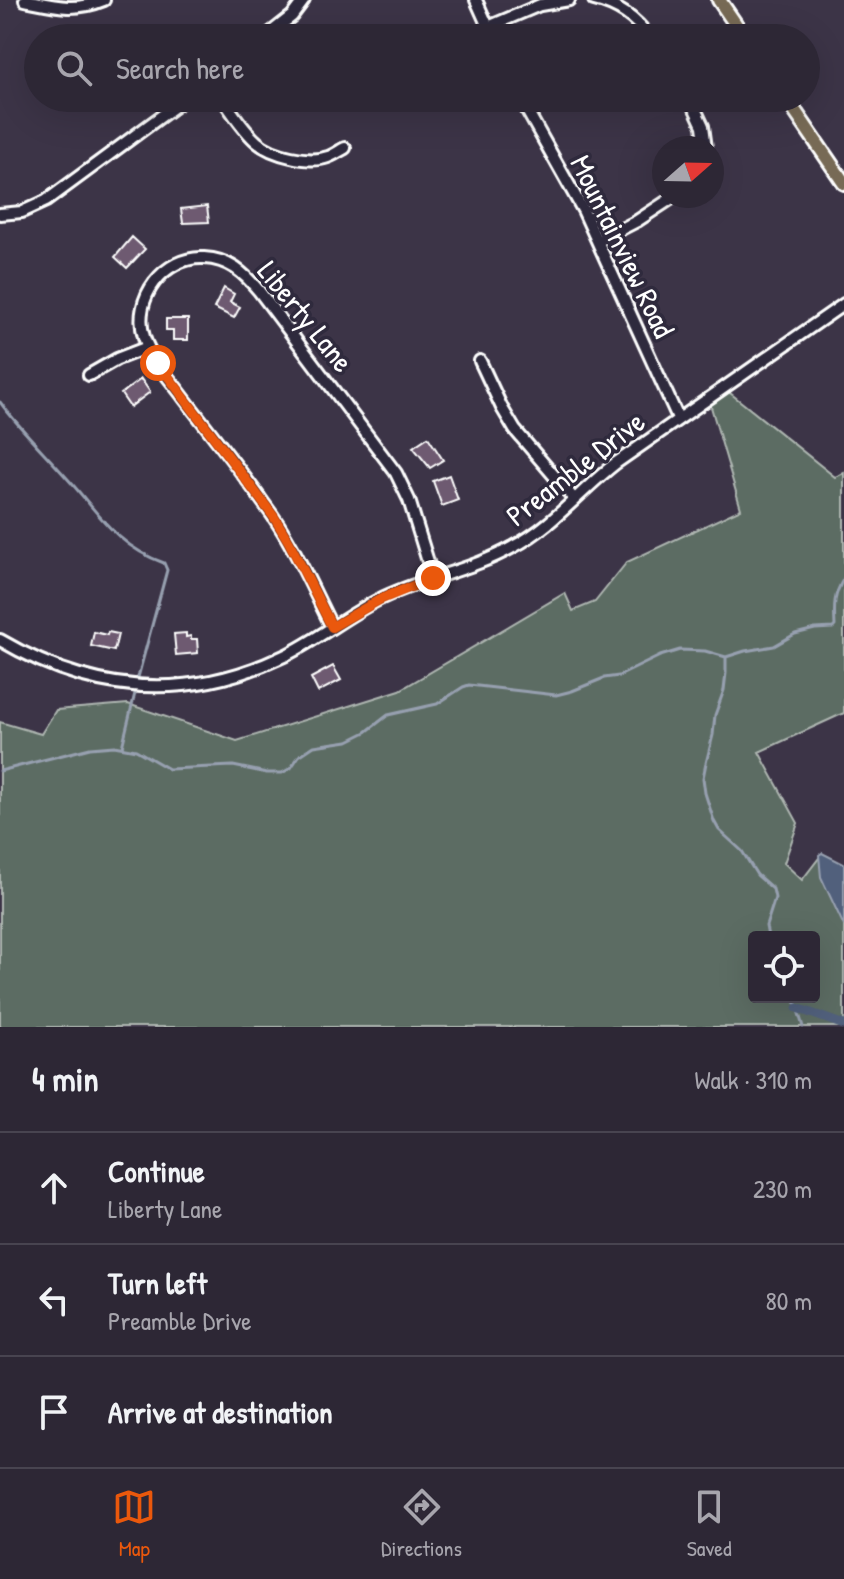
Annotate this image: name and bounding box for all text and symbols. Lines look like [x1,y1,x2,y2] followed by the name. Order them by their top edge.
[24,24,820,112] search box
[52,46,96,90] icon: search
[116,48,244,88] text: Search here
[652,136,724,208] north arrow
[562,148,685,344] street label: Mountainview Road
[249,252,363,380] street label: Liberty Lane
[140,345,176,381] route start
[497,401,653,535] street label: Preamble Drive
[415,560,451,596] route end
[748,931,820,1003] map controls
[748,931,820,1003] button: locate
[32,1056,99,1102] text: 4 min
[695,1062,812,1097] text: Walk · 310 m
[108,1151,205,1191] text: Continue
[32,1166,76,1210] icon: ahead
[753,1171,812,1206] text: 230 m
[108,1191,222,1226] text: Liberty Lane
[108,1263,207,1303] text: Turn left
[32,1278,76,1322] icon: left
[765,1283,812,1318] text: 80 m
[108,1303,252,1338] text: Preamble Drive
[32,1390,76,1434] icon: arrive
[108,1392,333,1432] text: Arrive at destination
[112,1485,156,1563] tab: Map
[381,1485,462,1563] tab: Directions
[687,1485,732,1563] tab: Saved

